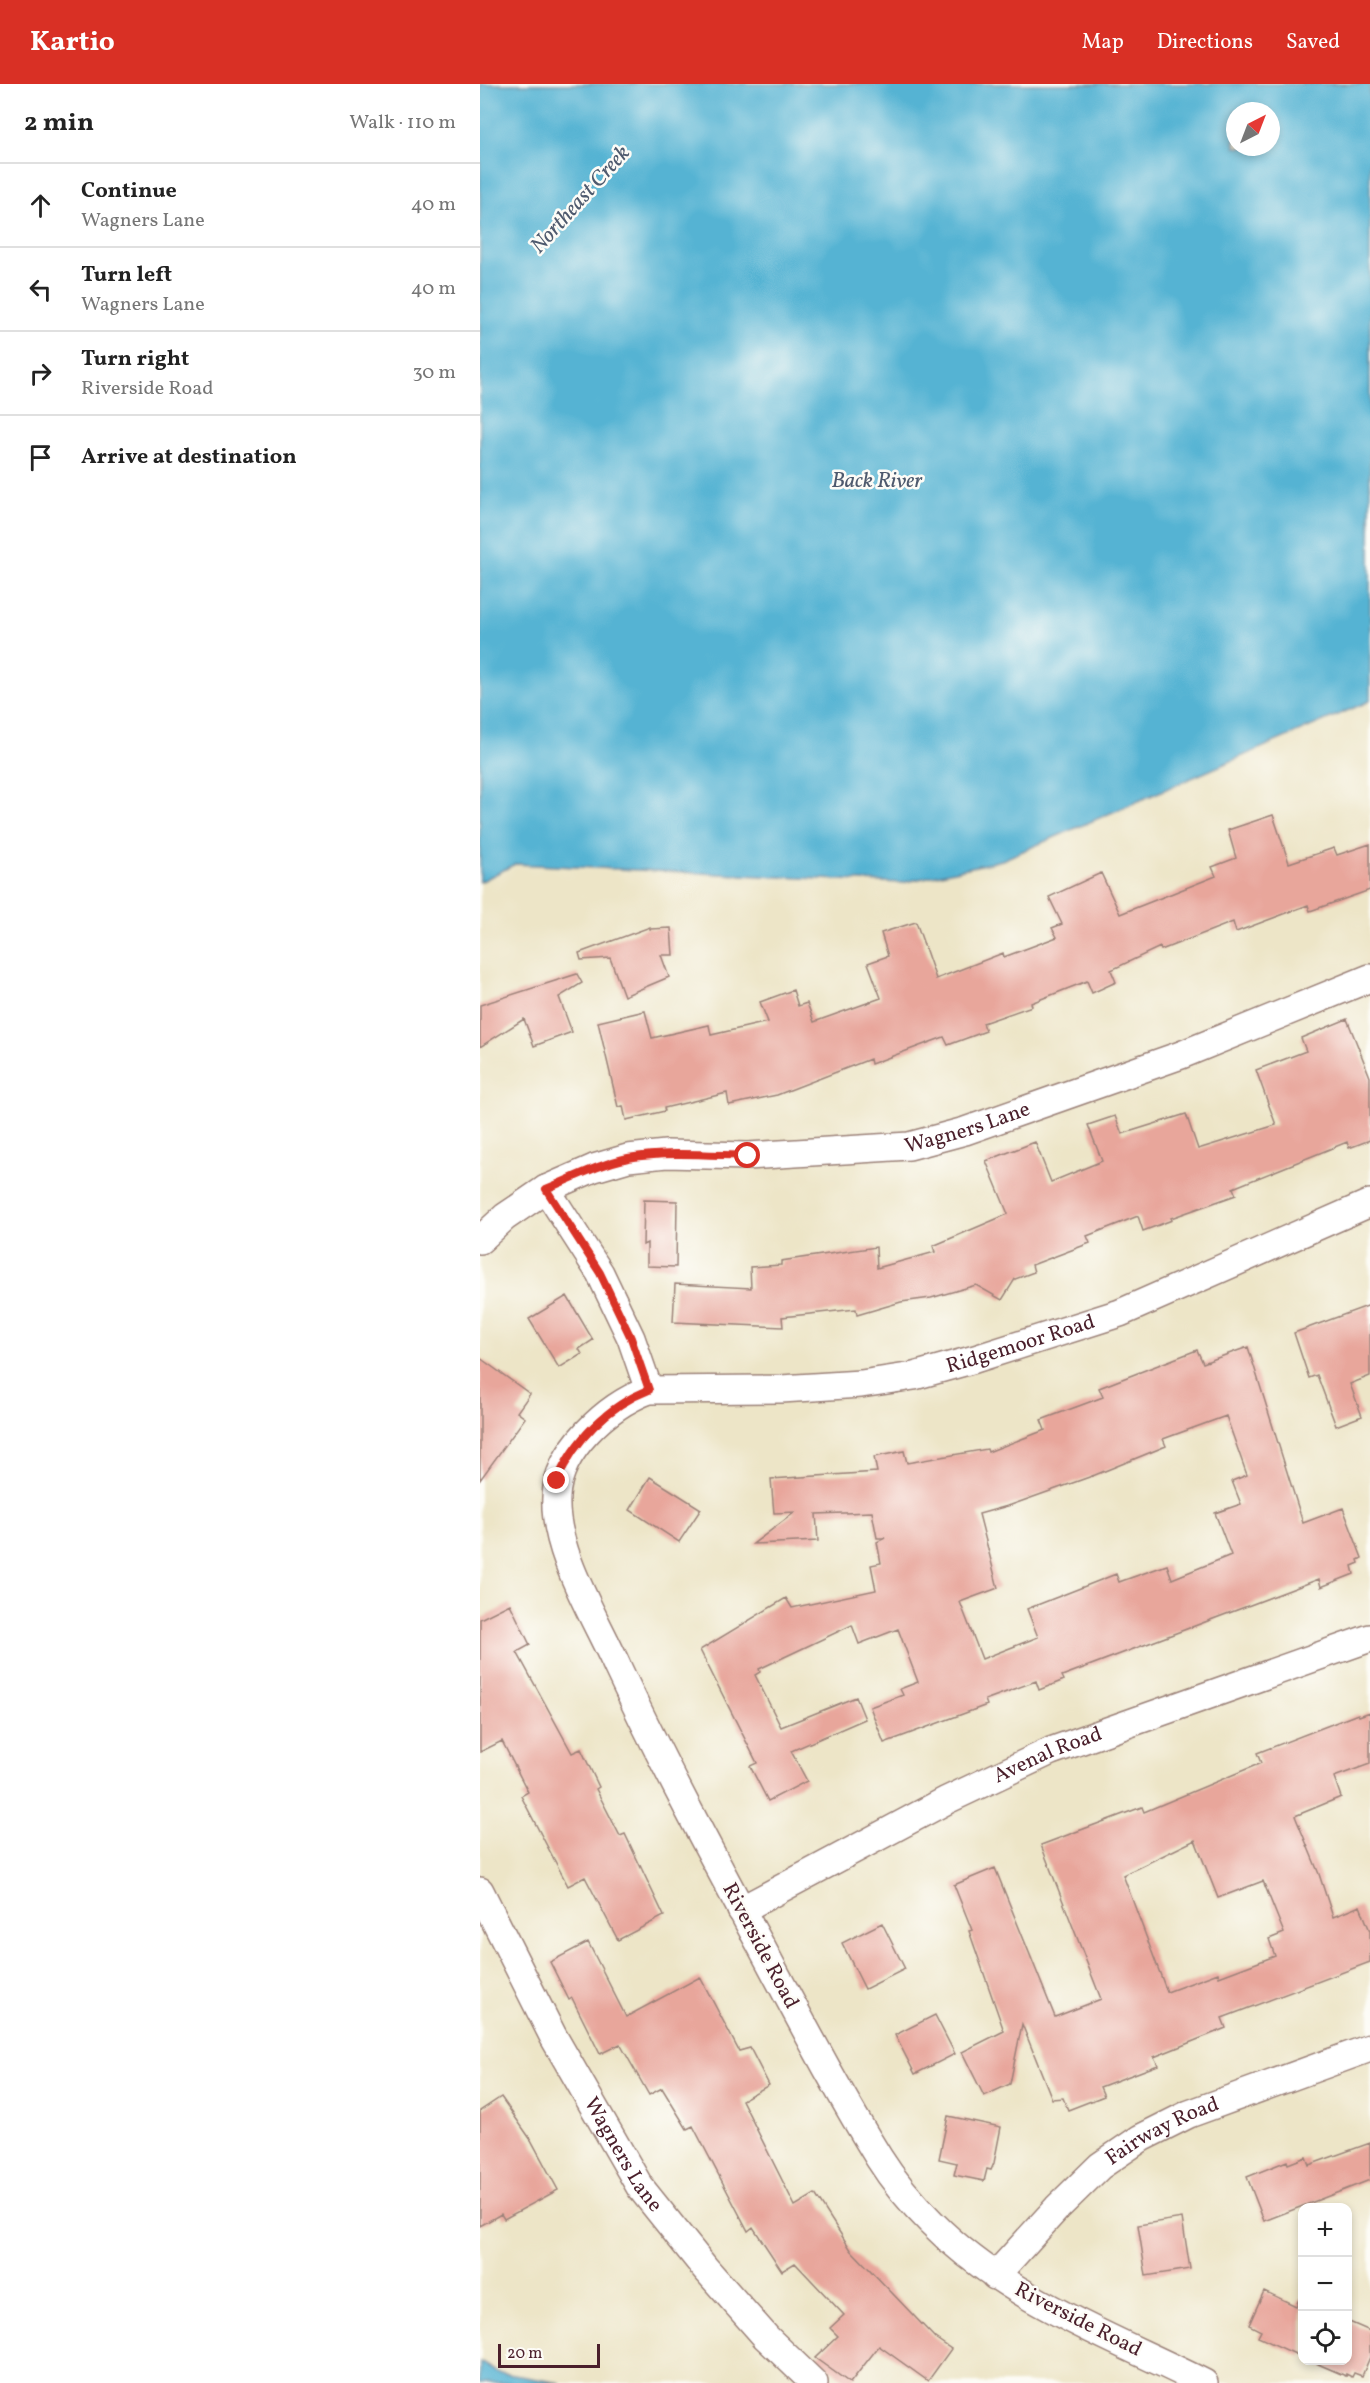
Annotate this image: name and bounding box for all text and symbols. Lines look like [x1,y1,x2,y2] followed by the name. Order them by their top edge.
[30,23,115,62] text: Kartio
[1082,28,1124,57] text: Map
[1157,28,1253,57] text: Directions
[1286,28,1340,57] text: Saved
[1226,102,1280,156] north arrow
[24,105,94,141] text: 2 min
[349,109,456,137] text: Walk · 110 m
[524,139,638,261] water label: Northeast Creek
[81,176,177,207] text: Continue
[24,189,57,222] icon: ahead
[411,191,456,219] text: 40 m
[81,207,205,235] text: Wagners Lane
[81,260,172,291] text: Turn left
[24,273,57,306] icon: left
[411,275,456,303] text: 40 m
[81,291,205,319] text: Wagners Lane
[81,344,189,375] text: Turn right
[24,357,57,390] icon: right
[412,359,456,387] text: 30 m
[81,375,213,403] text: Riverside Road
[24,441,57,474] icon: arrive
[81,442,297,473] text: Arrive at destination
[831,466,923,497] water label: Back River
[901,1095,1034,1161] street label: Wagners Lane
[734,1142,760,1168] route start
[943,1307,1099,1381] street label: Ridgemoor Road
[543,1467,569,1493] route end
[989,1720,1106,1791] street label: Avenal Road
[715,1878,805,2014] street label: Riverside Road
[1100,2090,1223,2173] street label: Fairway Road
[577,2092,669,2218] street label: Wagners Lane
[1298,2203,1352,2365] map controls
[1298,2203,1352,2257] button: +
[1298,2257,1352,2311] button: −
[1009,2276,1147,2364] street label: Riverside Road
[1298,2311,1352,2365] button: locate
[498,2341,600,2368] scale bar
[507,2343,542,2365] text: 20 m

